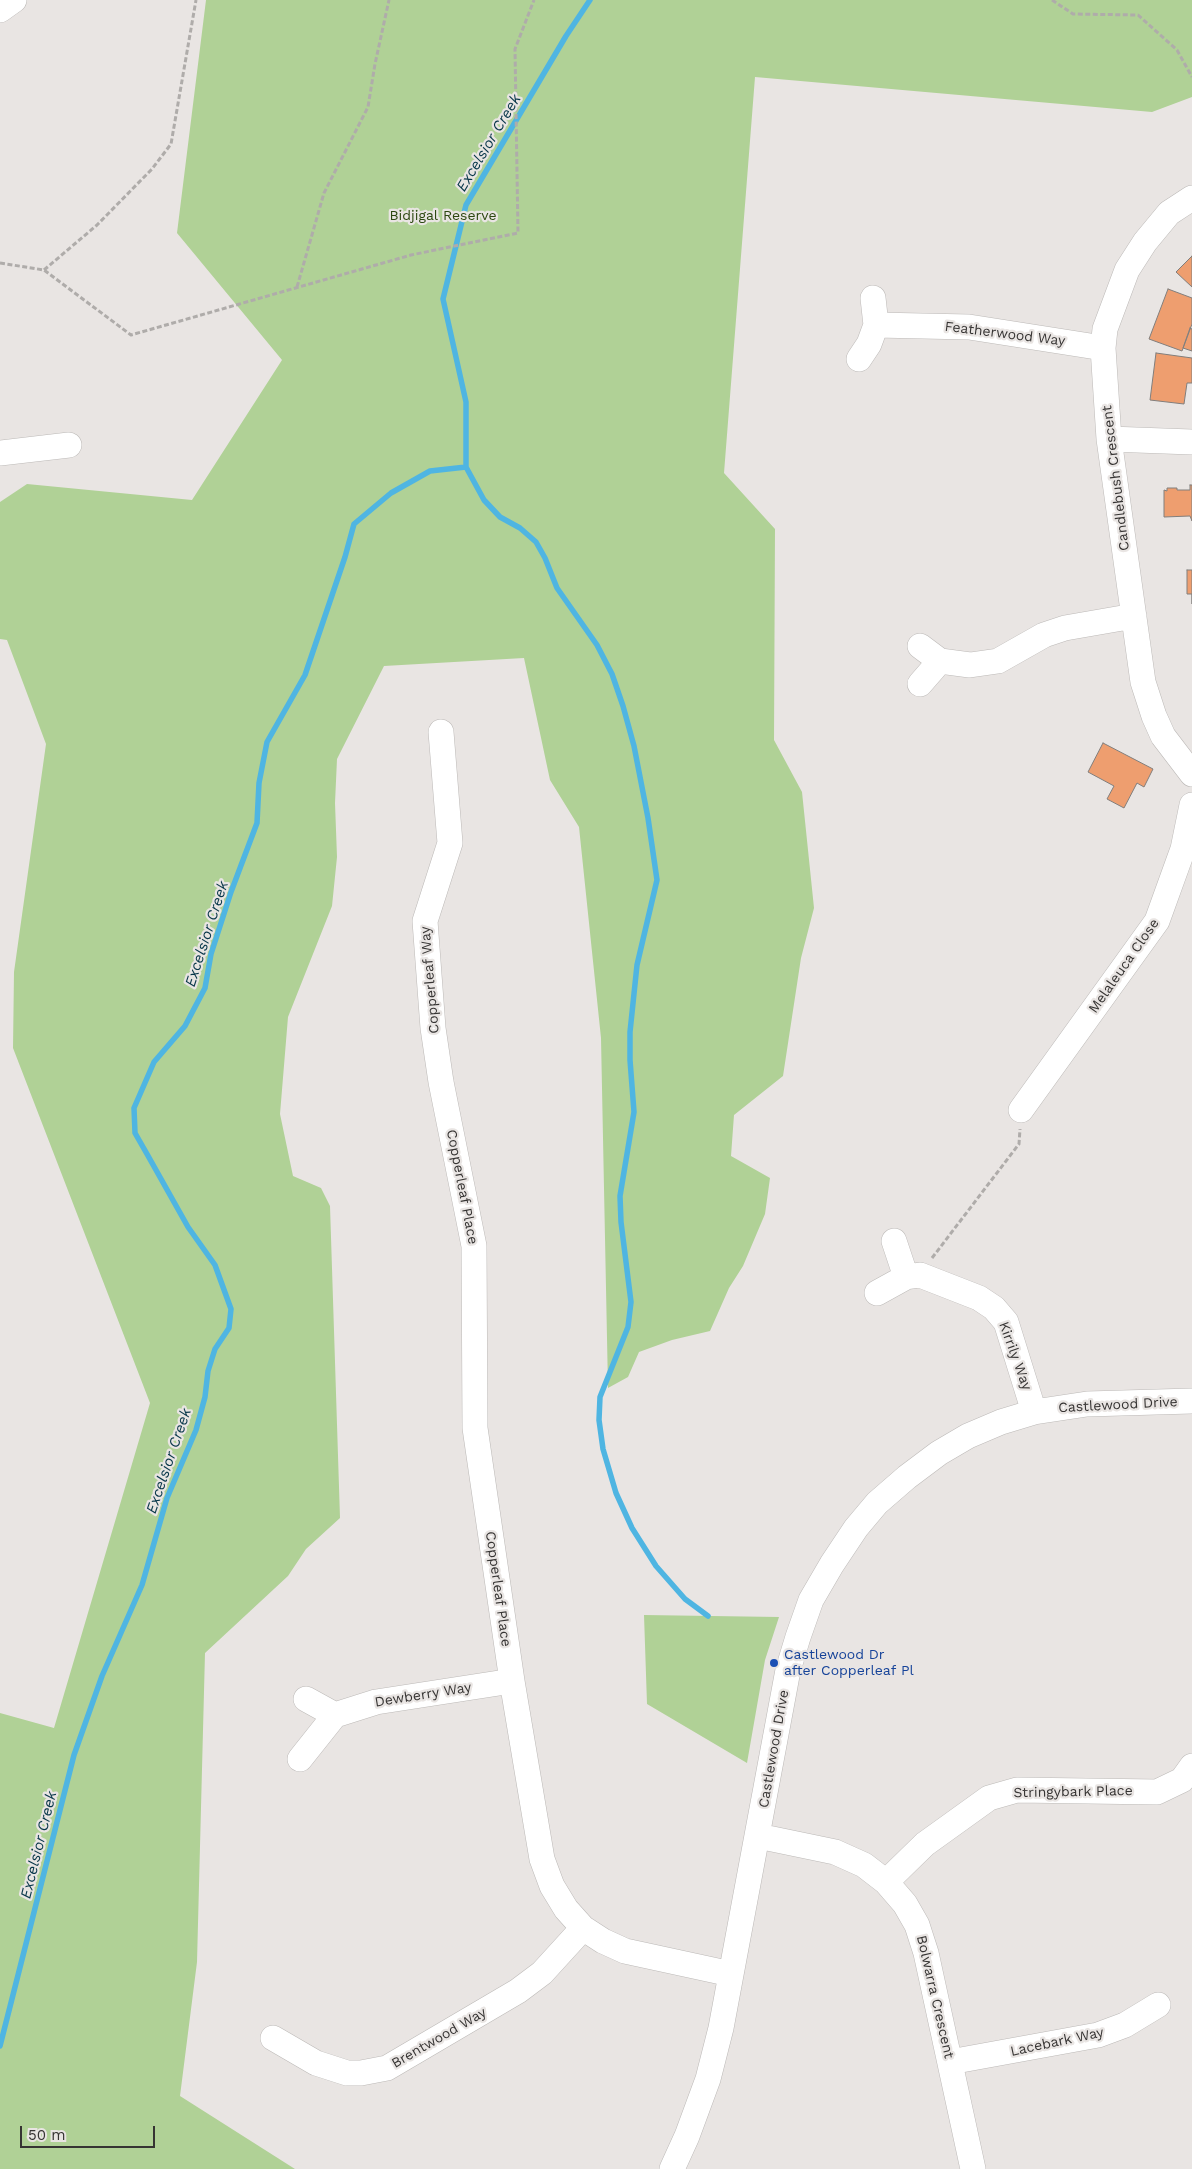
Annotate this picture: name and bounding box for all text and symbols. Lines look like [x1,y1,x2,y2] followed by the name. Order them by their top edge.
[453,91,525,195] water label: Excelsior Creek
[389,208,497,224] park label: Bidjigal Reserve
[944,318,1066,350] street label: Featherwood Way
[1099,404,1133,552] street label: Candlebush Crescent
[181,879,233,989] water label: Excelsior Creek
[1085,916,1163,1016] street label: Melaleuca Close
[417,926,443,1034] street label: Copperleaf Way
[443,1128,481,1246] street label: Copperleaf Place
[995,1319,1035,1393] street label: Kirrily Way
[1058,1393,1178,1417] street label: Castlewood Drive
[143,1406,195,1516] water label: Excelsior Creek
[482,1530,514,1648] street label: Copperleaf Place
[784,1647,914,1680] place label: Castlewood Dr after Copperleaf Pl
[768,1657,780,1669] marker: Castlewood Dr after Copperleaf Pl
[373,1679,473,1711] street label: Dewberry Way
[755,1689,793,1809] street label: Castlewood Drive
[1013,1783,1133,1801] street label: Stringybark Place
[17,1789,61,1901] water label: Excelsior Creek
[913,1934,957,2060] street label: Bolwarra Crescent
[389,2004,489,2072] street label: Brentwood Way
[1009,2024,1105,2060] street label: Lacebark Way
[22,2116,158,2148] scale bar
[28,2126,65,2144] text: 50 m

